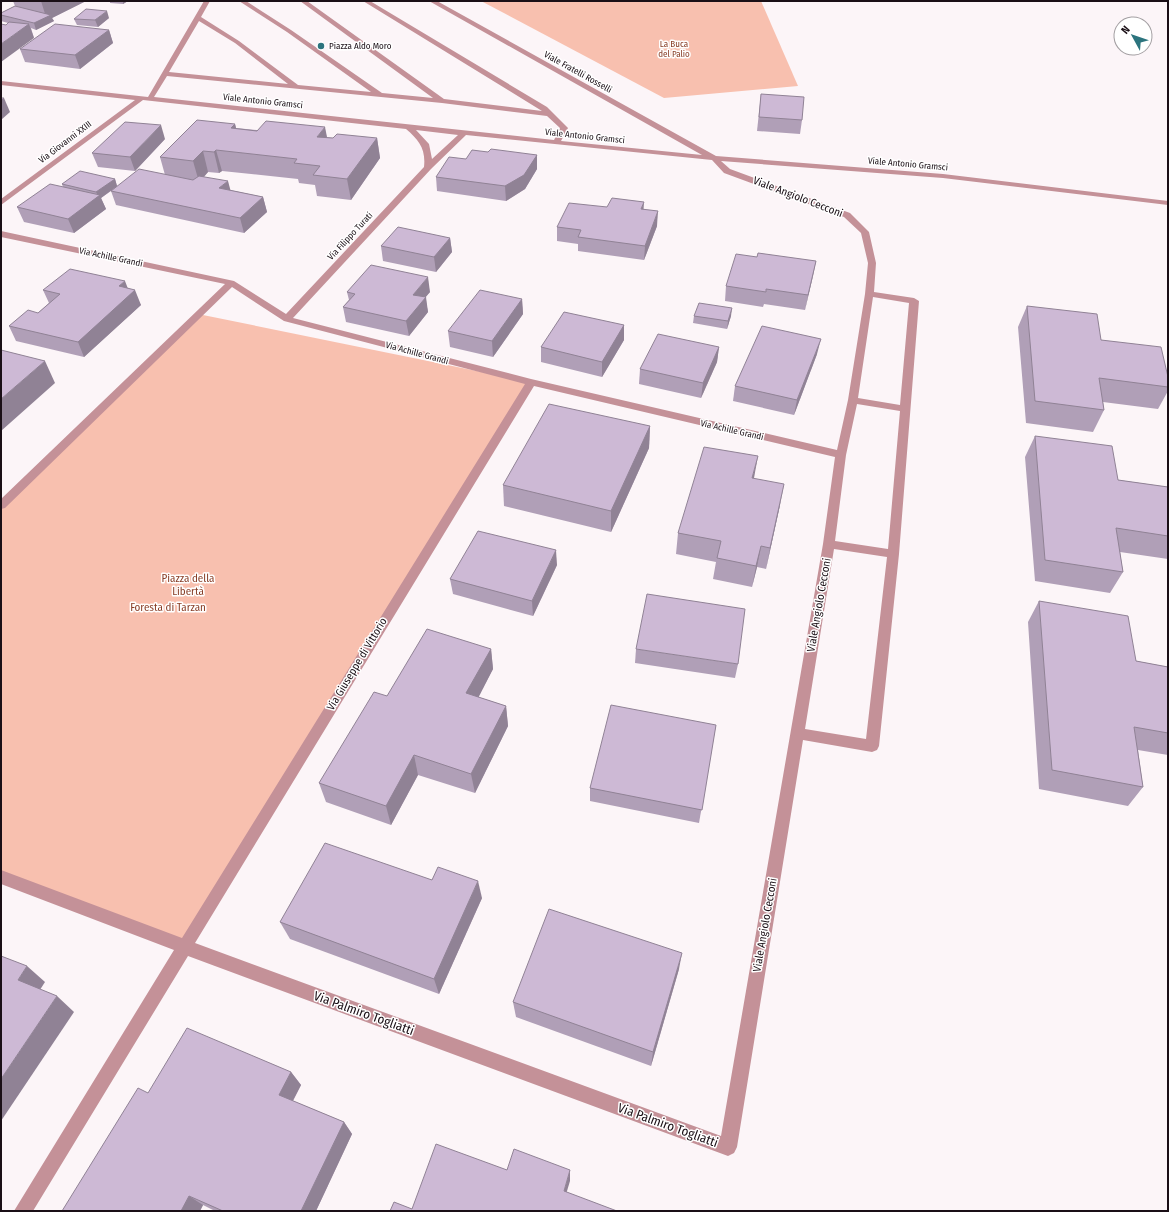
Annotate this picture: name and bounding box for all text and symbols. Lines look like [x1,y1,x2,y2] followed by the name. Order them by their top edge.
[1113,16,1153,56] north arrow
[1119,23,1133,37] text: N
[658,39,690,59] park label: La Buca del Palio
[316,41,326,51] marker: Piazza Aldo Moro
[329,41,392,51] place label: Piazza Aldo Moro
[542,49,614,95] street label: Viale Fratelli Rosselli
[223,92,303,110] street label: Viale Antonio Gramsci
[37,119,93,165] street label: Via Giovanni XXIII
[545,127,625,145] street label: Viale Antonio Gramsci
[868,156,948,172] street label: Viale Antonio Gramsci
[751,174,845,220] street label: Viale Angiolo Cecconi
[325,210,375,262] street label: Via Filippo Turati
[78,245,144,269] street label: Via Achille Grandi
[385,340,449,366] street label: Via Achille Grandi
[699,418,765,442] street label: Via Achille Grandi
[804,557,834,653] street label: Viale Angiolo Cecconi
[162,572,214,598] park label: Piazza della Libertà
[130,601,206,614] park label: Foresta di Tarzan
[324,615,390,713] street label: Via Giuseppe di Vittorio
[750,877,780,973] street label: Viale Angiolo Cecconi
[312,988,416,1038] street label: Via Palmiro Togliatti
[616,1100,720,1150] street label: Via Palmiro Togliatti

